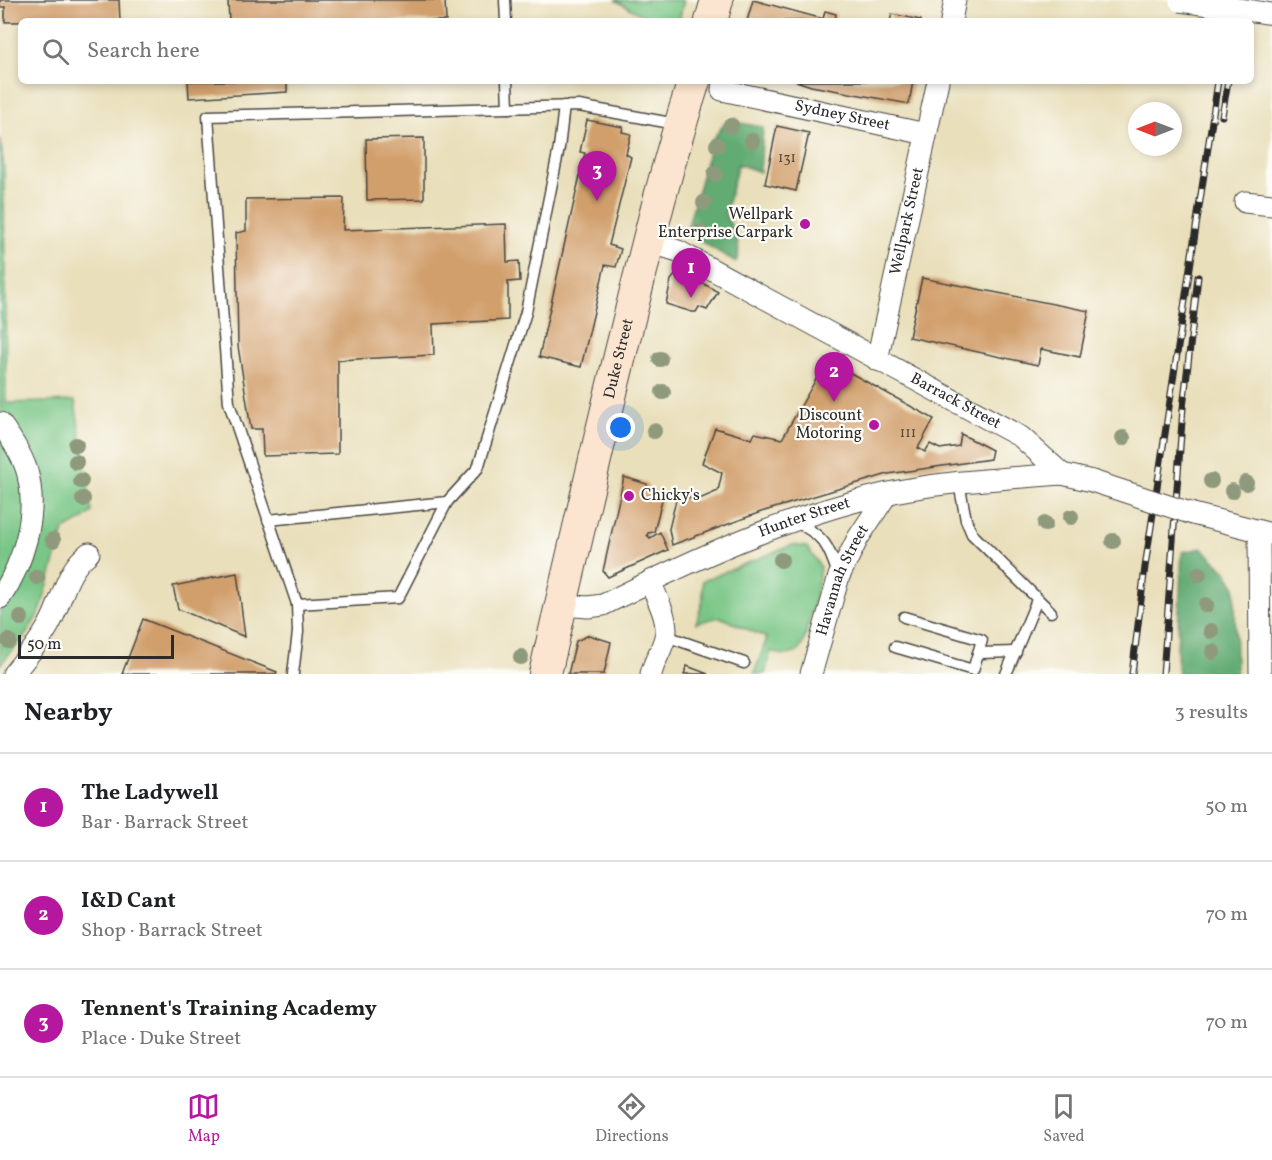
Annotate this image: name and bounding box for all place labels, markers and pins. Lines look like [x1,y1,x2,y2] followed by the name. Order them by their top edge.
[578,152,616,201] pin: 3
[658,204,793,244] place label: Wellpark Enterprise Carpark
[798,217,812,231] marker: Wellpark Enterprise Carpark
[672,248,710,298] pin: 1
[814,352,854,402] pin: 2
[796,405,862,445] place label: Discount Motoring
[867,418,881,432] marker: Discount Motoring
[641,485,700,507] place label: Chicky's
[622,489,636,503] marker: Chicky's

